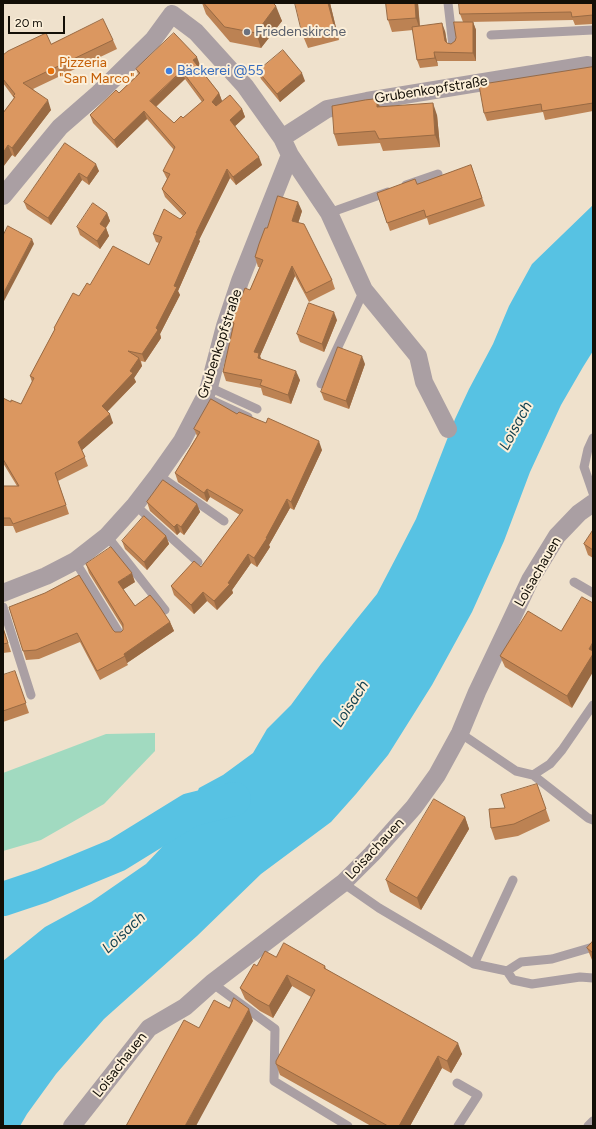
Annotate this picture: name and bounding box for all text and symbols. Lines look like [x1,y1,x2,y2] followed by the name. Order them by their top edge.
[10,8,67,34] scale bar
[15,16,43,30] text: 20 m
[255,24,346,40] place label: Friedenskirche
[242,27,252,37] marker: Friedenskirche
[59,55,134,88] place label: Pizzeria "San Marco"
[177,63,264,79] place label: Bäckerei @55
[46,66,56,76] marker: Pizzeria "San Marco"
[164,66,174,76] marker: Bäckerei @55
[373,73,489,107] street label: Grubenkopfstraße
[194,287,246,401] street label: Grubenkopfstraße
[496,399,536,453] water label: Loisach
[511,534,565,610] street label: Loisachauen
[329,677,373,731] water label: Loisach
[342,815,408,883] street label: Loisachauen
[99,909,149,957] water label: Loisach
[89,1029,151,1101] street label: Loisachauen

